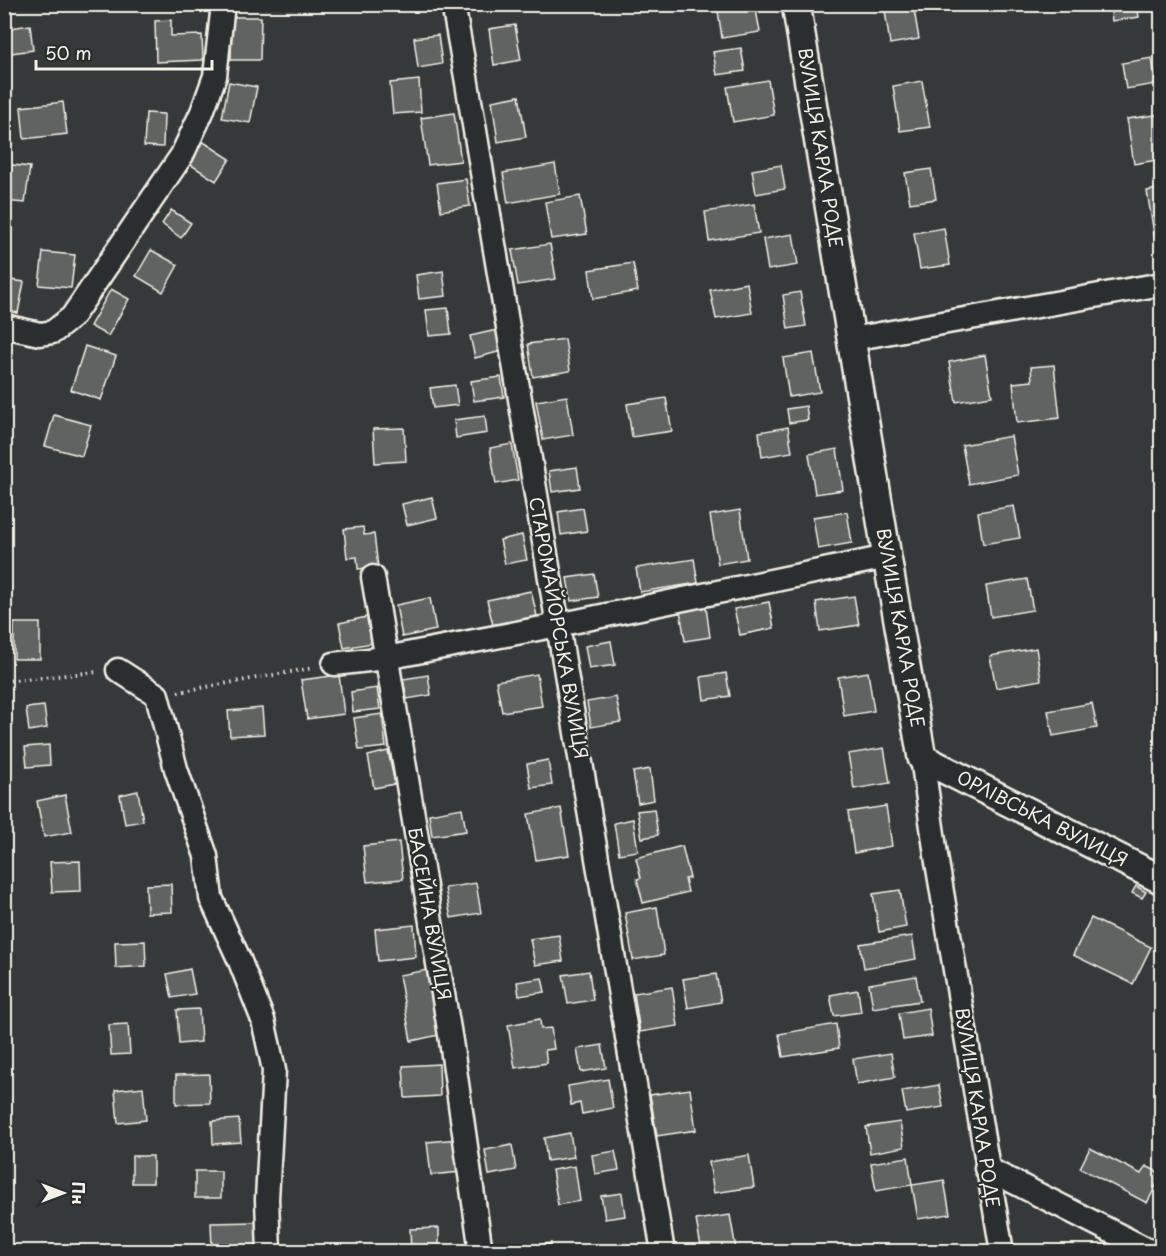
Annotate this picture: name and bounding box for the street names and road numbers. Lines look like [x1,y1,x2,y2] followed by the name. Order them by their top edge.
[792,46,851,250] street label: ВУЛИЦЯ КАРЛА РОДЕ
[523,495,596,761] street label: СТАРОМАЙОРСЬКА ВУЛИЦЯ
[871,526,932,730] street label: ВУЛИЦЯ КАРЛА РОДЕ
[952,763,1133,873] street label: ОРЛІВСЬКА ВУЛИЦЯ
[402,825,459,1002] street label: БАСЕЙНА ВУЛИЦЯ
[949,1006,1008,1210] street label: ВУЛИЦЯ КАРЛА РОДЕ

